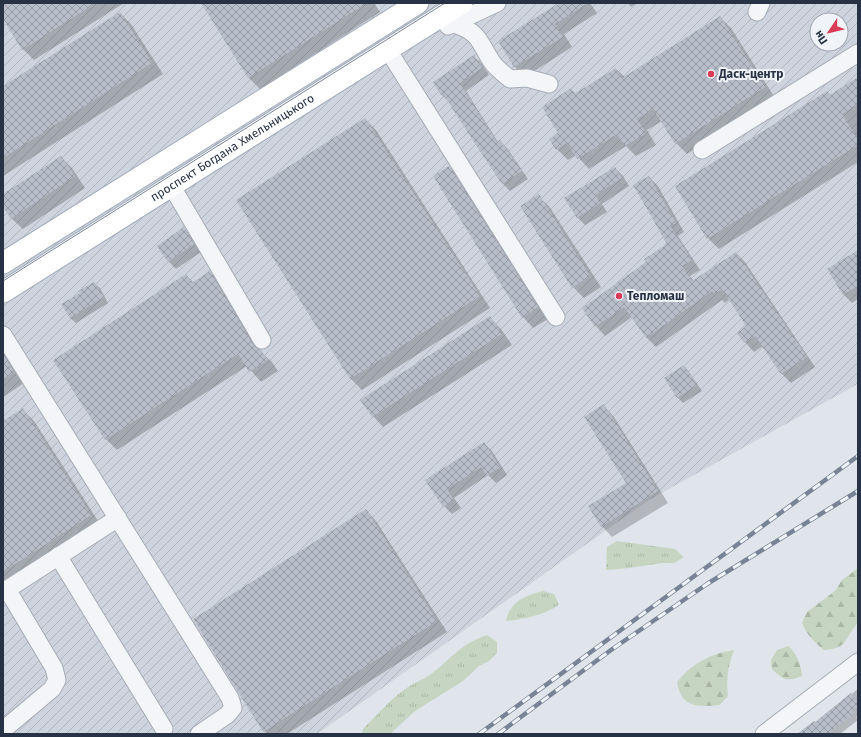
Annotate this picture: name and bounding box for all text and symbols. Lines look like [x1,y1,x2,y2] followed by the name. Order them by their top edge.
[809,12,849,52] north arrow
[812,28,830,47] text: Пн
[718,67,783,81] place label: Даск-центр
[706,69,716,79] marker: Даск-центр
[148,91,317,204] street label: проспект Богдана Хмельницького
[627,289,684,303] place label: Тепломаш
[614,291,624,301] marker: Тепломаш

